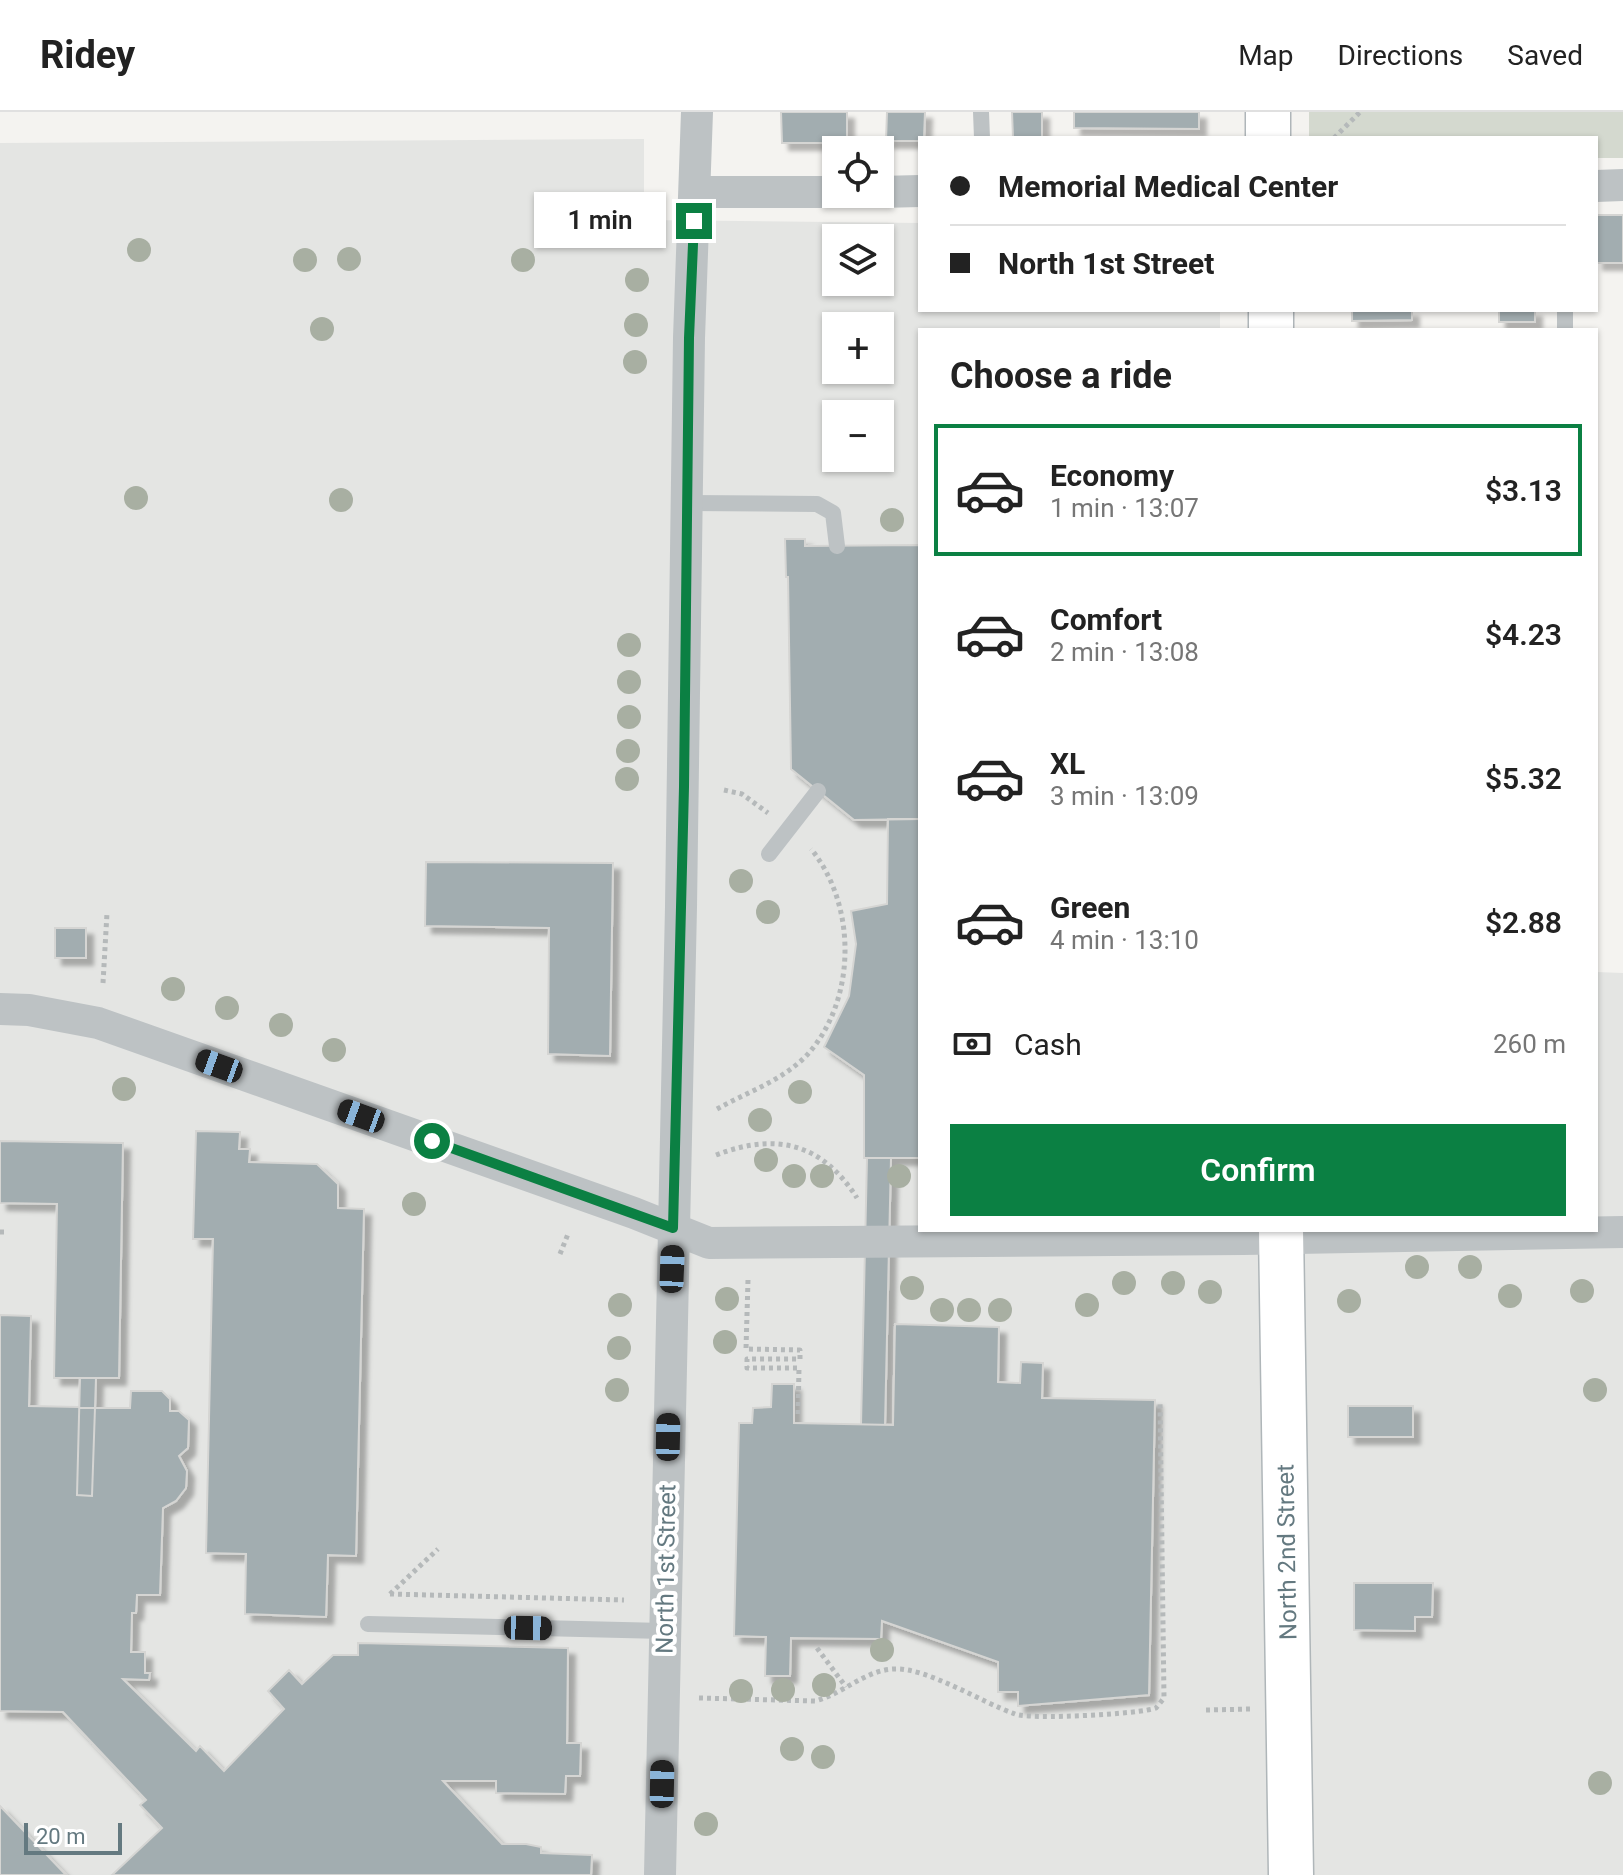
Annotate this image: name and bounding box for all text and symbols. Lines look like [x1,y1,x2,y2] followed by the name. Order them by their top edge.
[40,33,135,77] text: Ridey
[1238,39,1294,72] text: Map
[1338,39,1463,72] text: Directions
[1507,39,1583,72] text: Saved
[822,136,894,472] map controls
[822,136,894,208] button: locate
[998,169,1338,204] text: Memorial Medical Center
[534,193,666,249] callout: 1 min
[676,203,712,239] route end
[567,205,633,235] text: 1 min
[822,224,894,296] button: layers
[998,246,1214,281] text: North 1st Street
[822,312,894,384] button: +
[950,355,1172,397] text: Choose a ride
[822,400,894,472] button: −
[954,454,1026,526] icon: car
[1050,458,1174,493] text: Economy
[1485,473,1562,508] text: $3.13
[1050,493,1199,523] text: 1 min · 13:07
[954,598,1026,670] icon: car
[1050,602,1162,637] text: Comfort
[1485,617,1562,652] text: $4.23
[1050,637,1199,667] text: 2 min · 13:08
[954,742,1026,814] icon: car
[1050,746,1085,781] text: XL
[1485,761,1562,796] text: $5.32
[1050,781,1199,811] text: 3 min · 13:09
[954,886,1026,958] icon: car
[1050,890,1130,925] text: Green
[1485,905,1562,940] text: $2.88
[1050,925,1199,955] text: 4 min · 13:10
[950,1022,994,1066] icon: cash
[1014,1027,1082,1062] text: Cash
[1493,1029,1566,1059] text: 260 m
[192,1047,246,1085] car
[334,1097,388,1135] car
[414,1123,450,1159] route start
[950,1124,1566,1216] button: Confirm
[659,1245,685,1293] car
[656,1413,680,1461] car
[1271,1464,1303,1640] street label: North 2nd Street
[651,1484,681,1654] street label: North 1st Street
[504,1616,552,1640] car
[650,1760,674,1808] car
[24,1819,122,1855] scale bar
[36,1824,85,1849] text: 20 m

